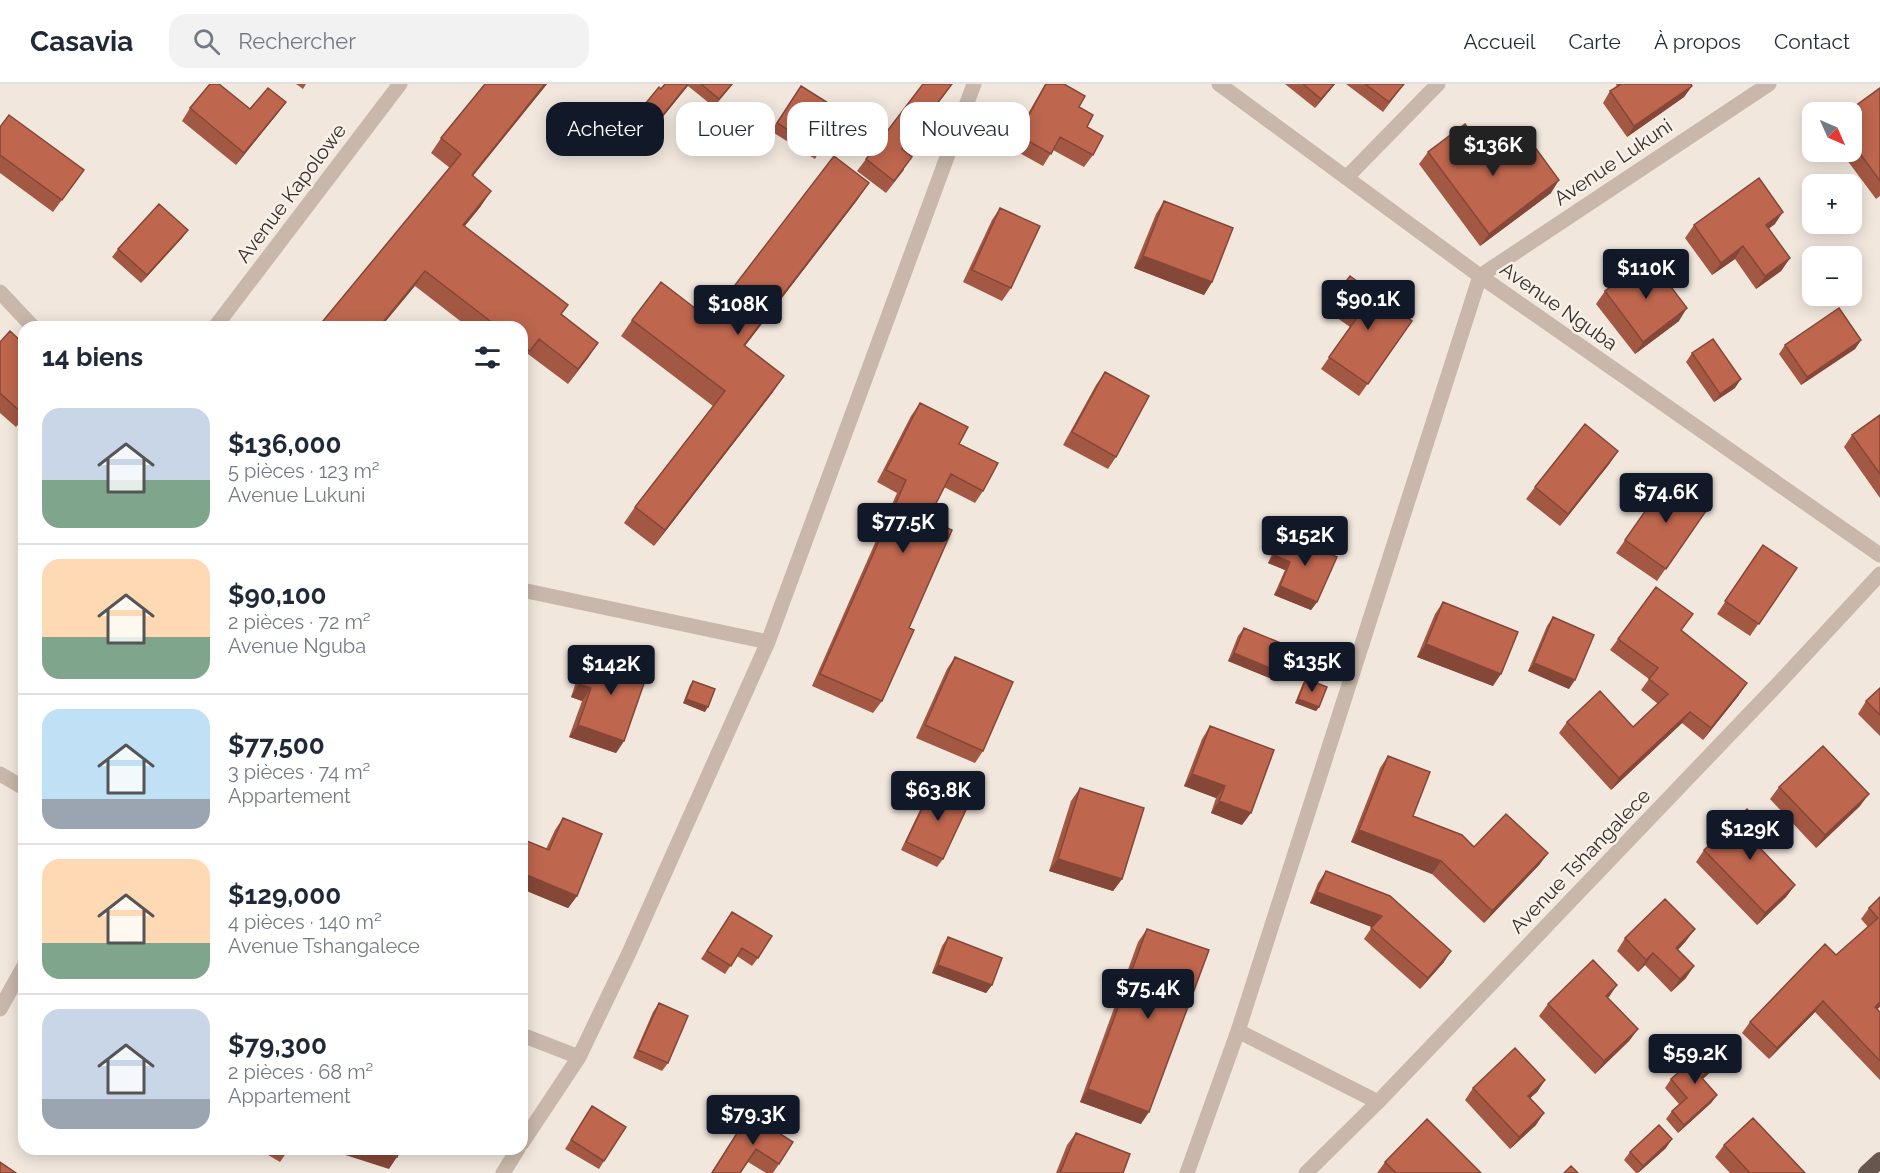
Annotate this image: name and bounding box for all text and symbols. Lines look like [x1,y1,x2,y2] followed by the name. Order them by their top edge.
[169,14,589,68] search box
[30,25,133,58] text: Casavia
[190,25,223,58] icon: search
[238,28,356,54] text: Rechercher
[1464,29,1536,54] text: Accueil
[1569,29,1621,54] text: Carte
[1654,29,1741,54] text: À propos
[1774,29,1850,54] text: Contact
[546,102,664,156] chip: Acheter
[676,102,775,156] chip: Louer
[787,102,888,156] chip: Filtres
[900,102,1030,156] chip: Nouveau
[1802,102,1862,162] north arrow
[1802,102,1862,306] map controls
[1549,114,1677,210] street label: Avenue Lukuni
[231,119,351,267] street label: Avenue Kapolowe
[1451,126,1535,177] pin: $136K
[1463,133,1523,157] text: $136K
[1802,174,1862,234] button: +
[1802,246,1862,306] button: −
[1604,249,1688,300] pin: $110K
[1617,256,1675,280] text: $110K
[1496,257,1622,355] street label: Avenue Nguba
[1319,280,1417,331] pin: $90.1K
[696,285,780,336] pin: $108K
[1336,287,1400,311] text: $90.1K
[708,292,768,316] text: $108K
[471,341,504,374] icon: filters
[42,342,143,372] text: 14 biens
[228,429,342,459] text: $136,000
[90,432,162,504] icon: home
[228,459,380,483] text: 5 pièces · 123 m²
[1617,473,1715,524] pin: $74.6K
[1634,480,1698,504] text: $74.6K
[228,483,365,507] text: Avenue Lukuni
[854,503,952,554] pin: $77.5K
[871,510,935,534] text: $77.5K
[1263,516,1347,567] pin: $152K
[1276,523,1334,547] text: $152K
[228,580,327,610] text: $90,100
[90,583,162,655] icon: home
[228,610,371,634] text: 2 pièces · 72 m²
[228,634,366,658] text: Avenue Nguba
[1270,642,1354,693] pin: $135K
[569,645,653,696] pin: $142K
[1283,649,1341,673] text: $135K
[582,652,640,676] text: $142K
[228,730,325,760] text: $77,500
[90,733,162,805] icon: home
[228,760,370,784] text: 3 pièces · 74 m²
[889,771,987,822] pin: $63.8K
[905,778,971,802] text: $63.8K
[228,784,351,808] text: Appartement
[1505,784,1655,938] street label: Avenue Tshangalece
[1708,810,1792,861] pin: $129K
[1721,817,1780,841] text: $129K
[228,880,341,910] text: $129,000
[90,883,162,955] icon: home
[228,910,382,934] text: 4 pièces · 140 m²
[228,934,420,958] text: Avenue Tshangalece
[1099,969,1197,1020] pin: $75.4K
[1116,976,1180,1000] text: $75.4K
[228,1030,327,1060] text: $79,300
[90,1033,162,1105] icon: home
[1646,1034,1744,1085] pin: $59.2K
[1663,1041,1727,1065] text: $59.2K
[228,1060,373,1084] text: 2 pièces · 68 m²
[228,1084,351,1108] text: Appartement
[704,1095,802,1146] pin: $79.3K
[721,1102,785,1126] text: $79.3K

